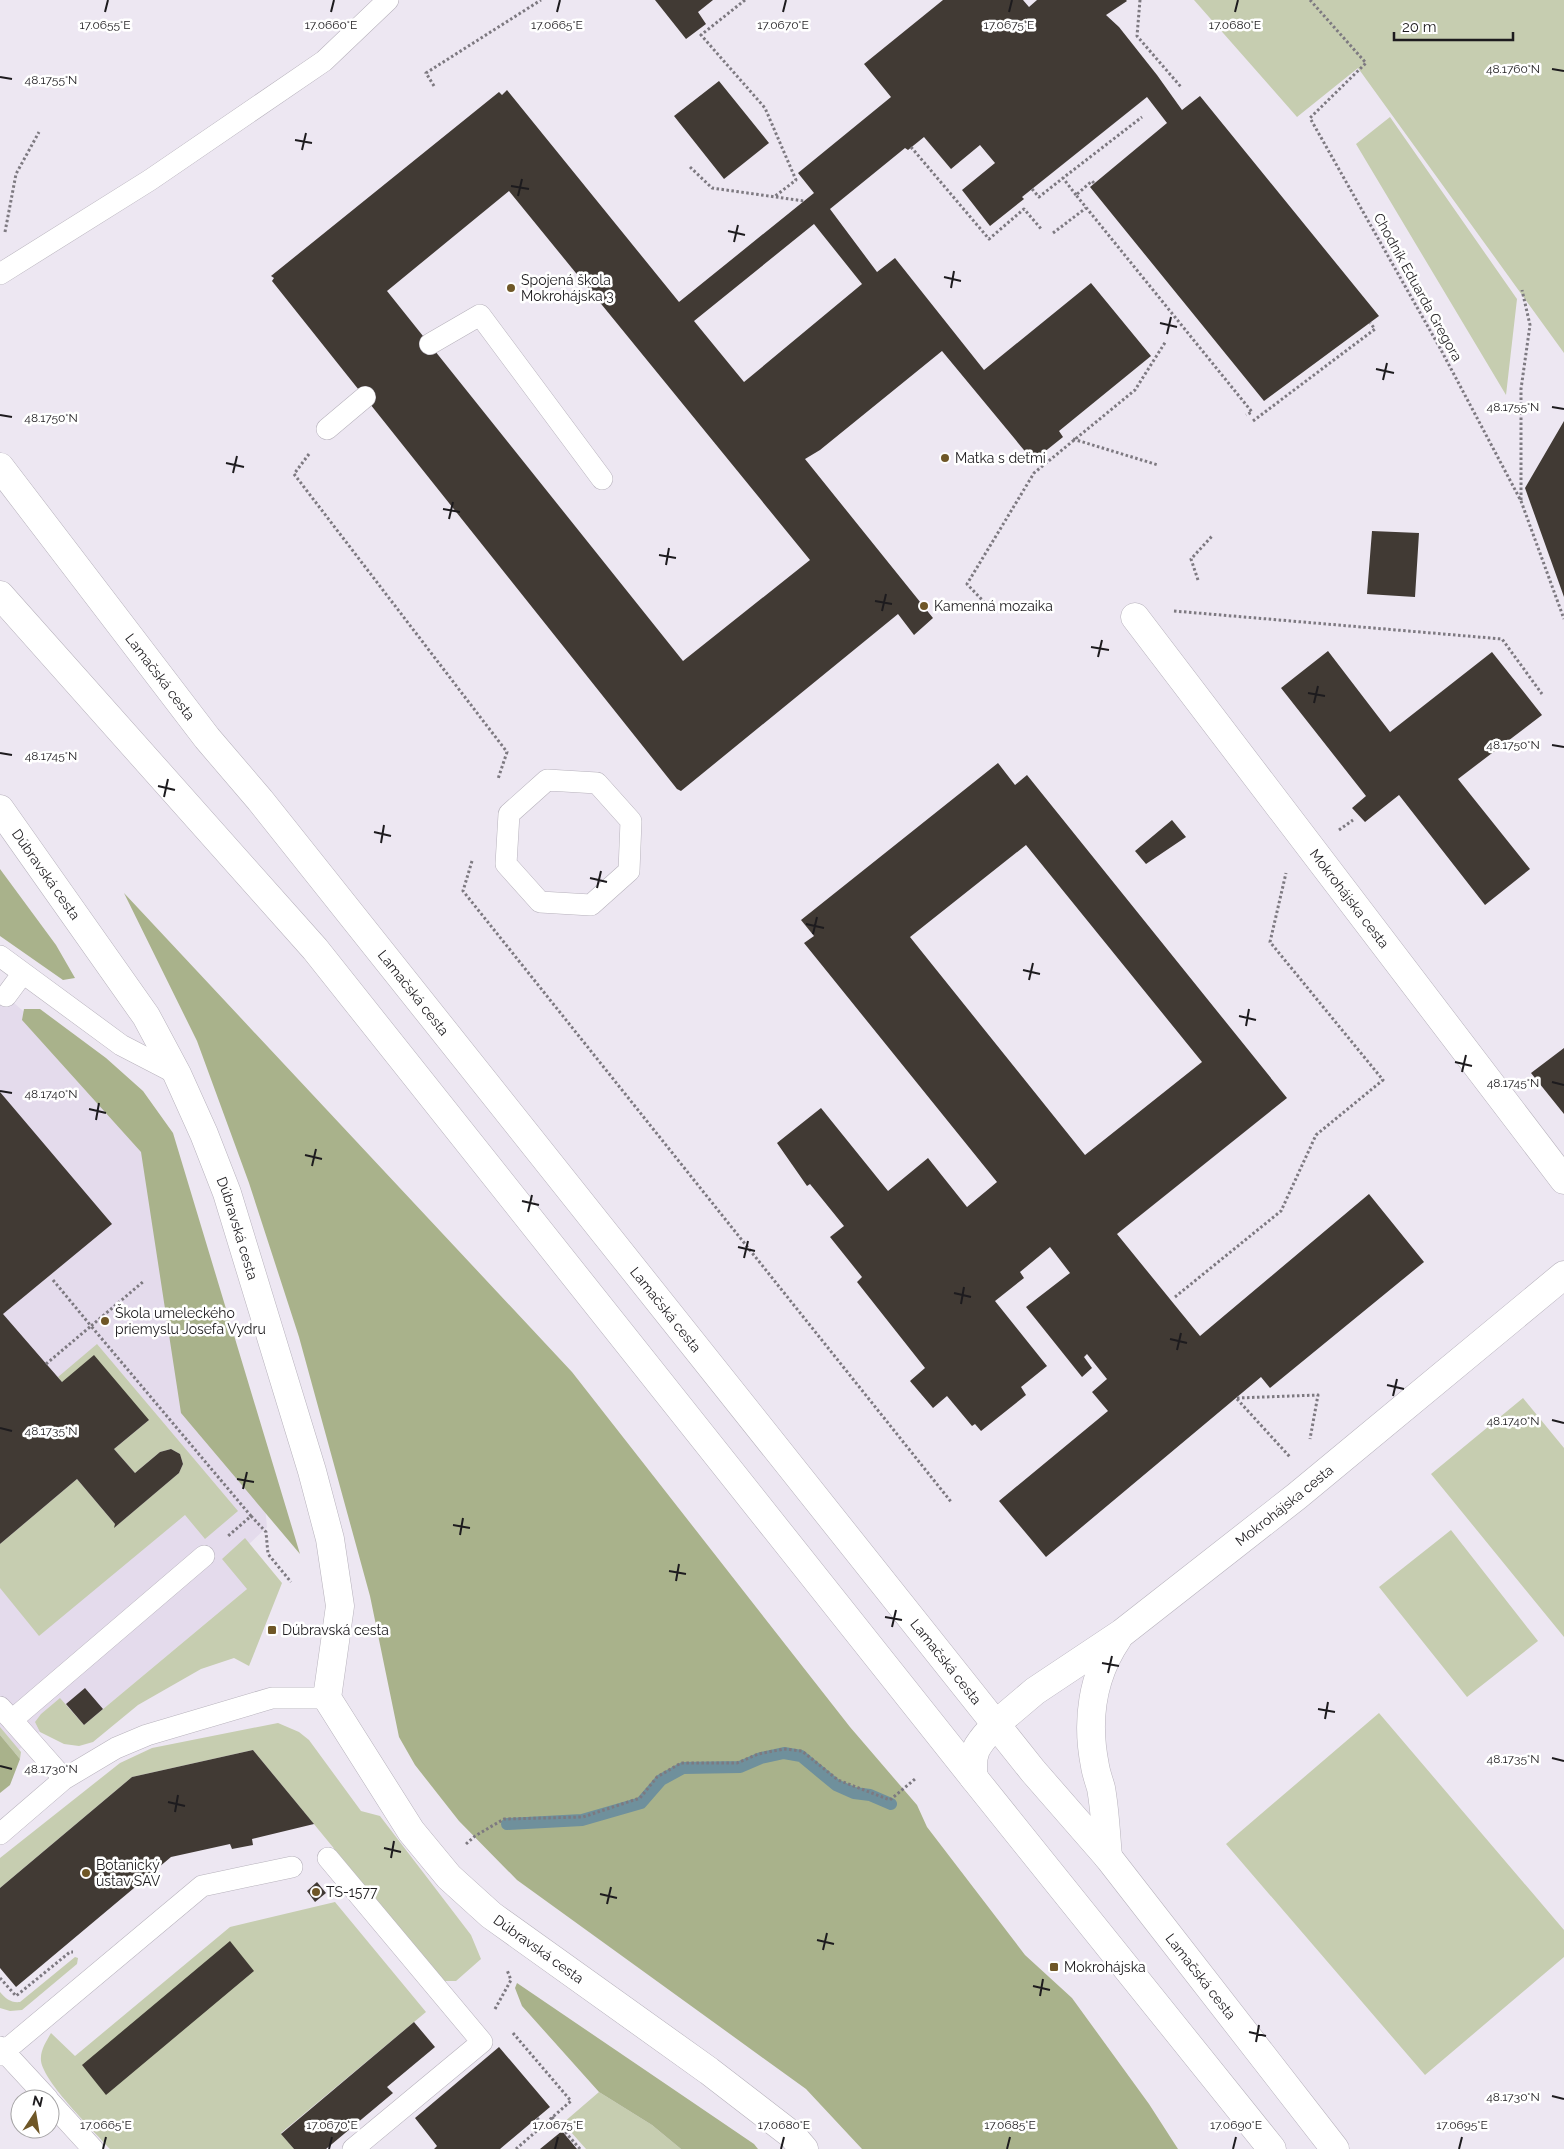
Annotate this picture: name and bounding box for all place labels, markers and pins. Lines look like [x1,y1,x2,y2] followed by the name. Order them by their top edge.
[521,272,614,304] place label: Spojená škola Mokrohájska 3
[505,282,517,294] marker: Spojená škola Mokrohájska 3
[955,450,1046,466] place label: Matka s deťmi
[939,452,951,464] marker: Matka s deťmi
[934,598,1053,614] place label: Kamenná mozaika
[918,600,930,612] marker: Kamenná mozaika
[115,1303,266,1337] place label: Škola umeleckého priemyslu Josefa Vydru
[99,1315,111,1327] marker: Škola umeleckého priemyslu Josefa Vydru
[282,1622,389,1638] place label: Dúbravská cesta
[266,1624,278,1636] marker: Dúbravská cesta
[96,1857,161,1889] place label: Botanický ústav SAV
[80,1867,92,1879] marker: Botanický ústav SAV
[326,1884,378,1900] place label: TS-1577
[310,1886,322,1898] marker: TS-1577
[1064,1959,1146,1975] place label: Mokrohájska
[1048,1961,1060,1973] marker: Mokrohájska

